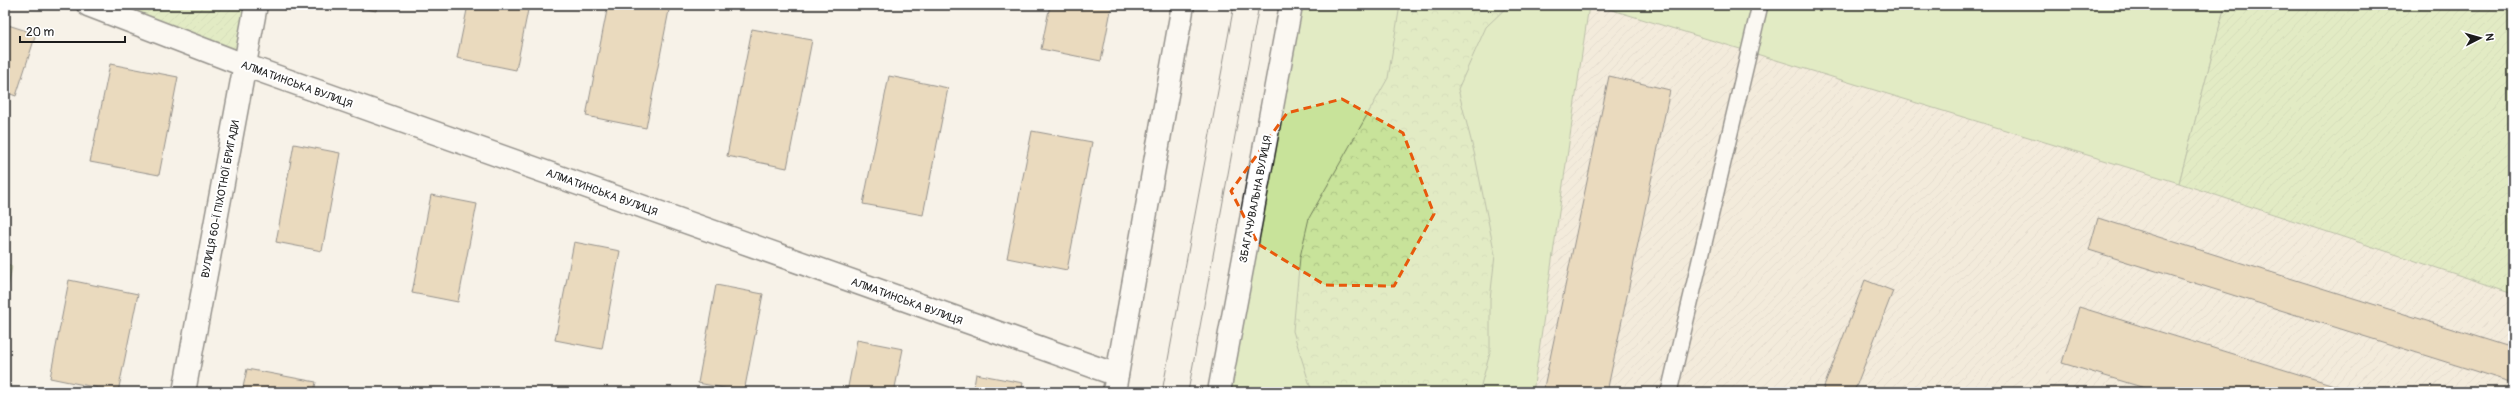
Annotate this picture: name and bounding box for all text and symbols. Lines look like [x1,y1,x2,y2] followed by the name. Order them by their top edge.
[20,18,125,44] scale bar
[2460,18,2500,58] north arrow
[26,25,55,40] text: 20 m
[2483,33,2496,42] text: N
[239,58,354,111] street label: АЛМАТИНСЬКА ВУЛИЦЯ
[199,119,242,279] street label: ВУЛИЦЯ 60-Ї ПІХОТНОЇ БРИГАДИ
[1237,134,1274,264] street label: ЗБАГАЧУВАЛЬНА ВУЛИЦЯ
[544,166,659,219] street label: АЛМАТИНСЬКА ВУЛИЦЯ
[849,275,964,328] street label: АЛМАТИНСЬКА ВУЛИЦЯ

